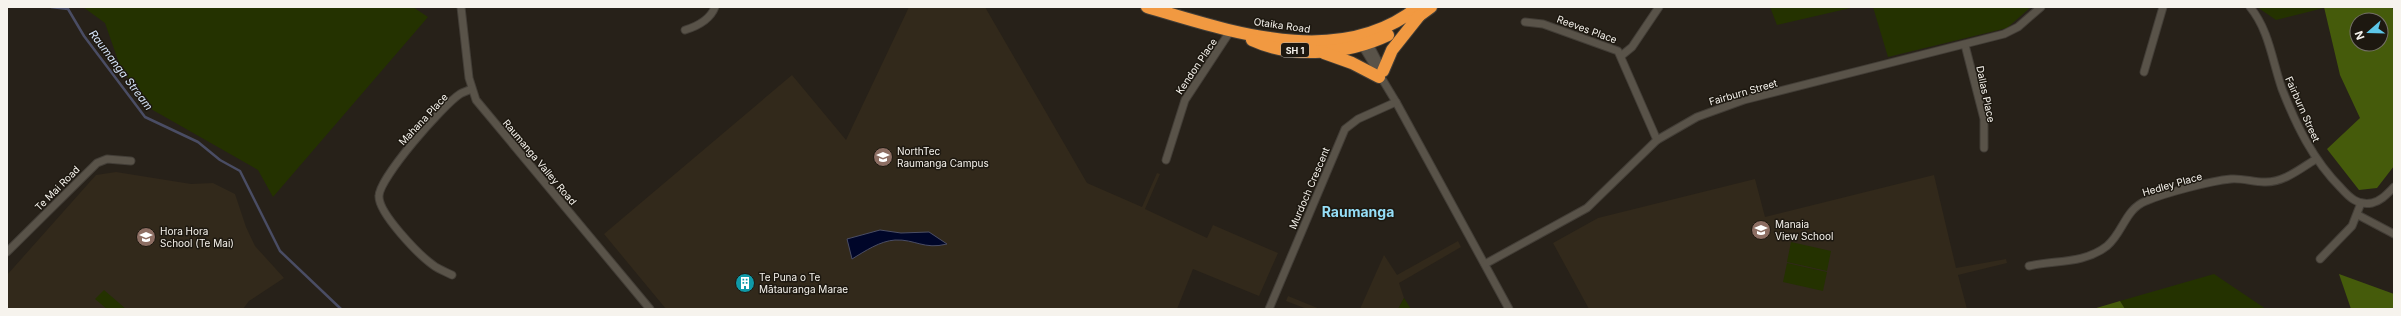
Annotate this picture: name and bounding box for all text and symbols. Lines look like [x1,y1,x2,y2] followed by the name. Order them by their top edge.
[2349,12,2389,52] north arrow
[1555,13,1619,45] street label: Reeves Place
[1253,15,1311,35] street label: Otaika Road
[86,27,156,113] water label: Raumanga Stream
[2352,29,2368,42] text: N
[1173,36,1219,96] street label: Kendon Place
[1281,43,1309,57] road number: SH 1
[1974,65,1998,123] street label: Dallas Place
[2283,74,2323,144] street label: Fairburn Street
[1707,76,1779,107] street label: Fairburn Street
[396,90,450,147] street label: Mahana Place
[501,117,579,207] street label: Raumanga Valley Road
[897,145,989,169] place label: NorthTec Raumanga Campus
[1286,145,1332,231] street label: Murdoch Crescent
[872,146,894,168] school or university icon: NorthTec Raumanga Campus
[32,163,82,213] street label: Te Mai Road
[2141,170,2204,198] street label: Hedley Place
[1322,203,1394,220] district label: Raumanga
[1775,218,1833,242] place label: Manaia View School
[1750,219,1772,241] school or university icon: Manaia View School
[160,225,234,249] place label: Hora Hora School (Te Mai)
[135,226,157,248] school or university icon: Hora Hora School (Te Mai)
[759,271,848,295] place label: Te Puna o Te Mātauranga Marae
[734,272,756,294] building icon: Te Puna o Te Mātauranga Marae

